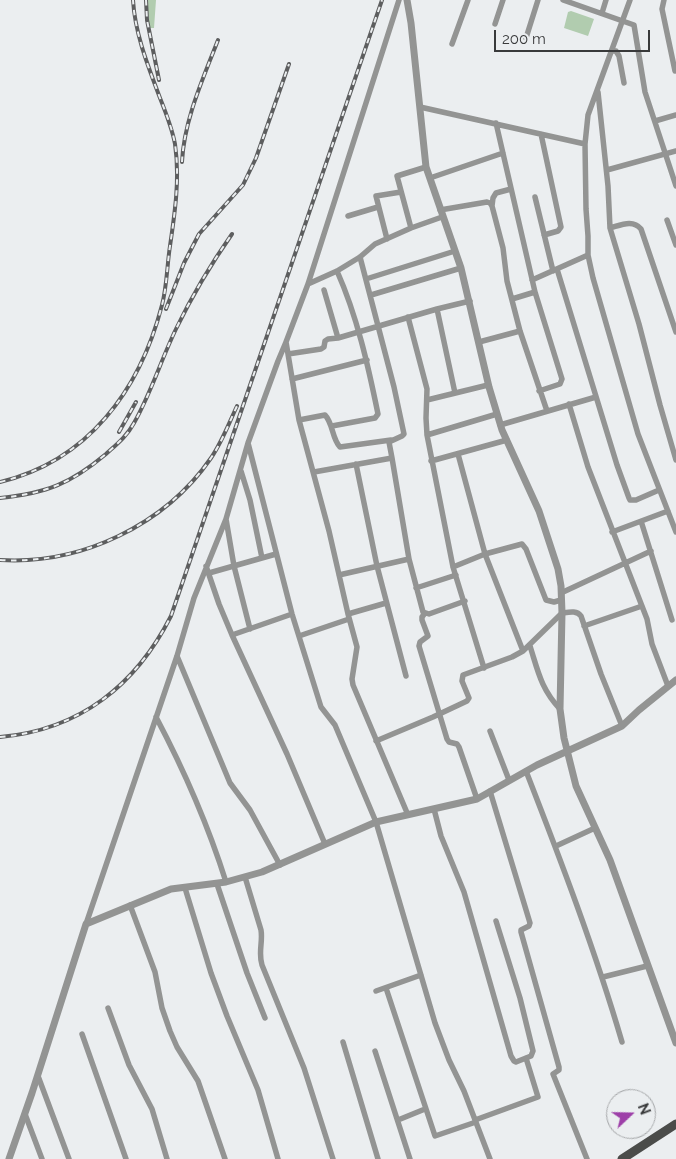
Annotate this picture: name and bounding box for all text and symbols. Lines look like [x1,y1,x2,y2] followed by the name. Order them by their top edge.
[496,20,652,52] scale bar
[502,30,546,48] text: 200 m
[606,1089,656,1139] north arrow
[635,1101,653,1117] text: N

